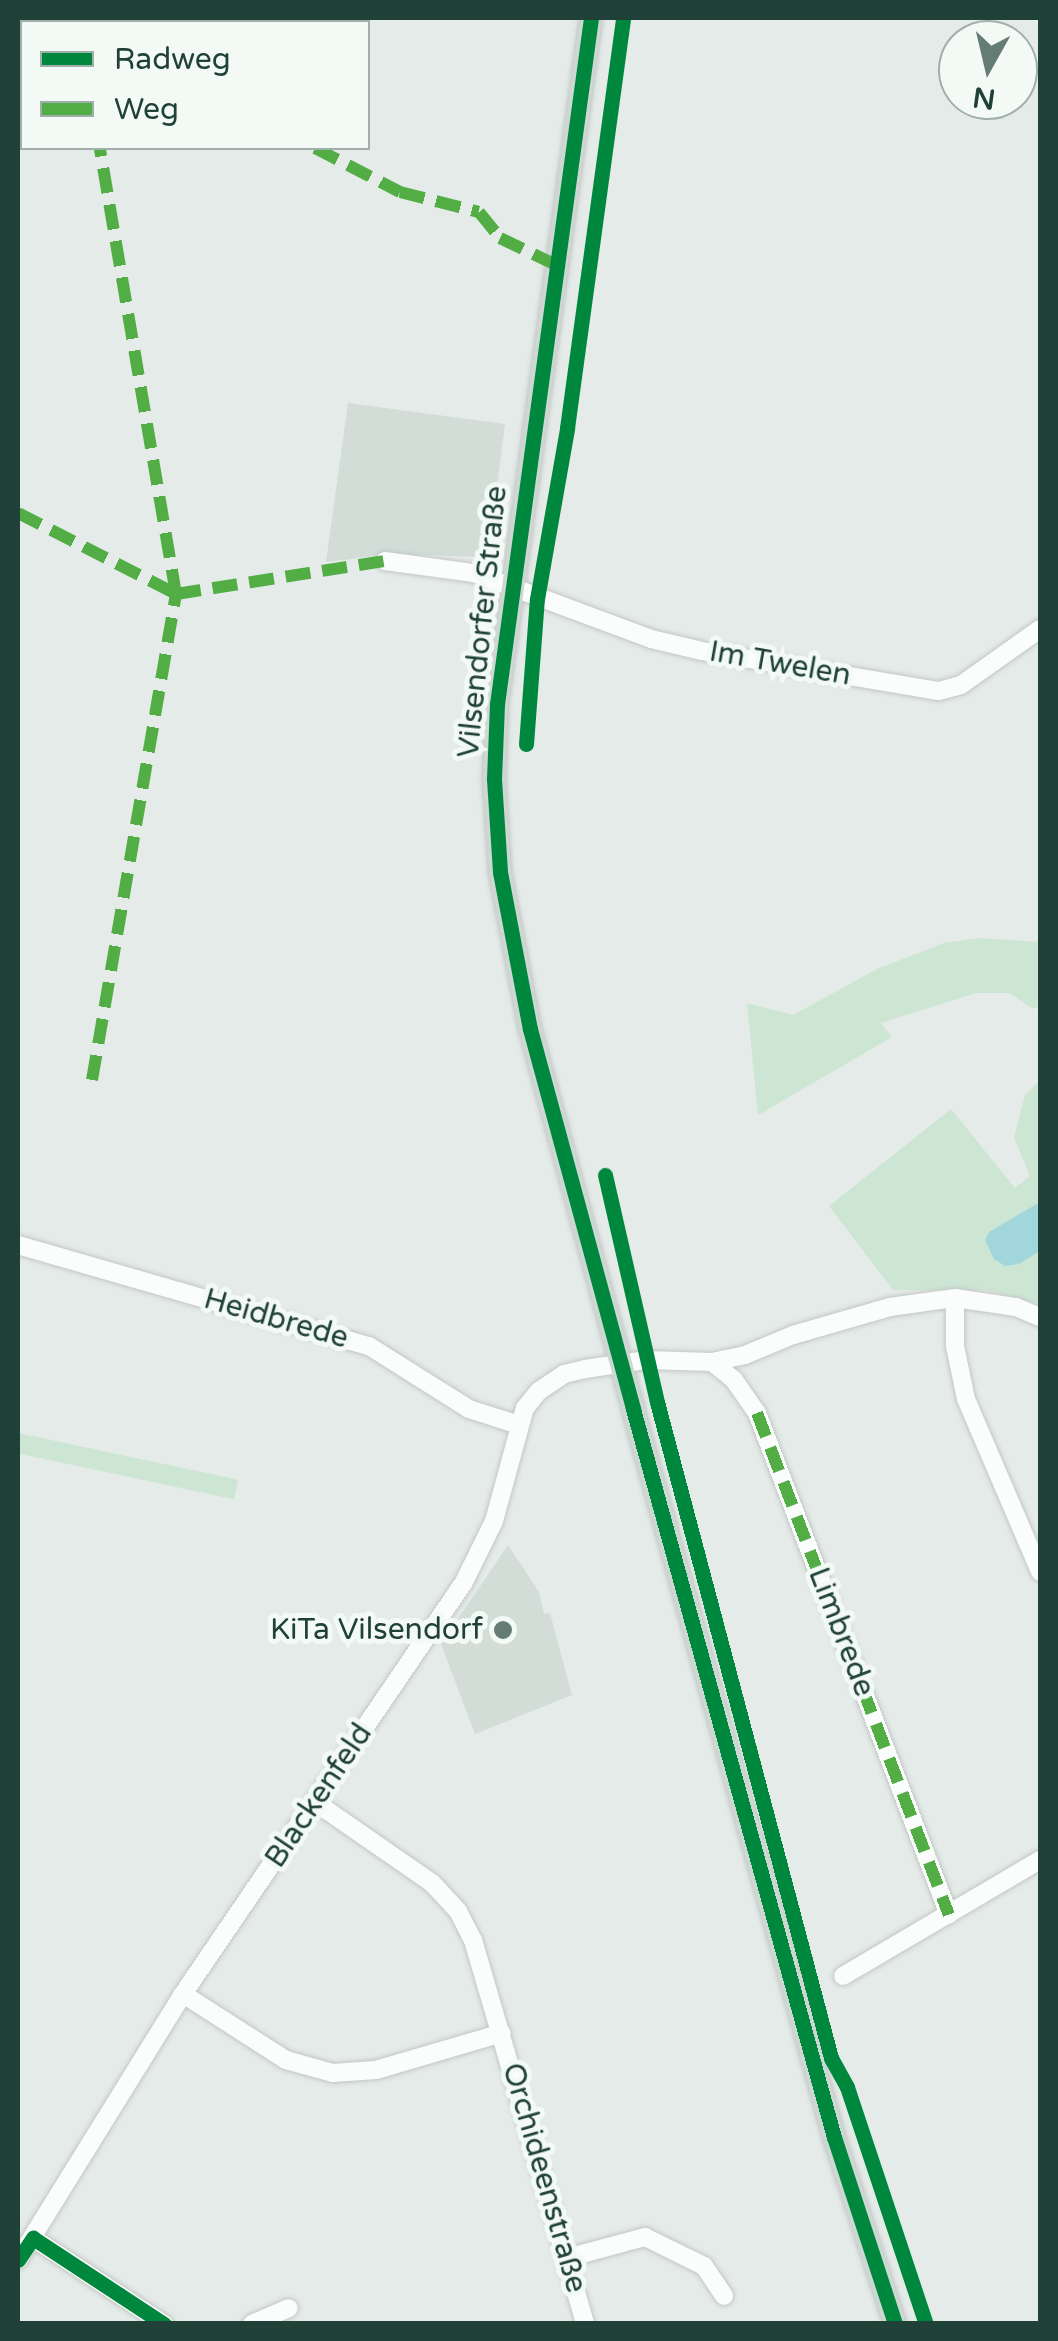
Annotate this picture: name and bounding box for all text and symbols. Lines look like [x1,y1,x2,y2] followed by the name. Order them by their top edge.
[20,20,370,150] legend
[938,20,1038,120] north arrow
[114,41,231,78] text: Radweg
[971,79,998,116] text: N
[114,91,179,128] text: Weg
[451,484,515,760] street label: Vilsendorfer Straße
[706,634,854,694] street label: Im Twelen
[200,1281,352,1357] street label: Heidbrede
[800,1562,882,1702] street label: Limbrede
[270,1612,483,1648] place label: KiTa Vilsendorf
[492,1619,514,1641] marker: KiTa Vilsendorf
[258,1717,380,1875] street label: Blackenfeld
[494,2059,594,2297] street label: Orchideenstraße

